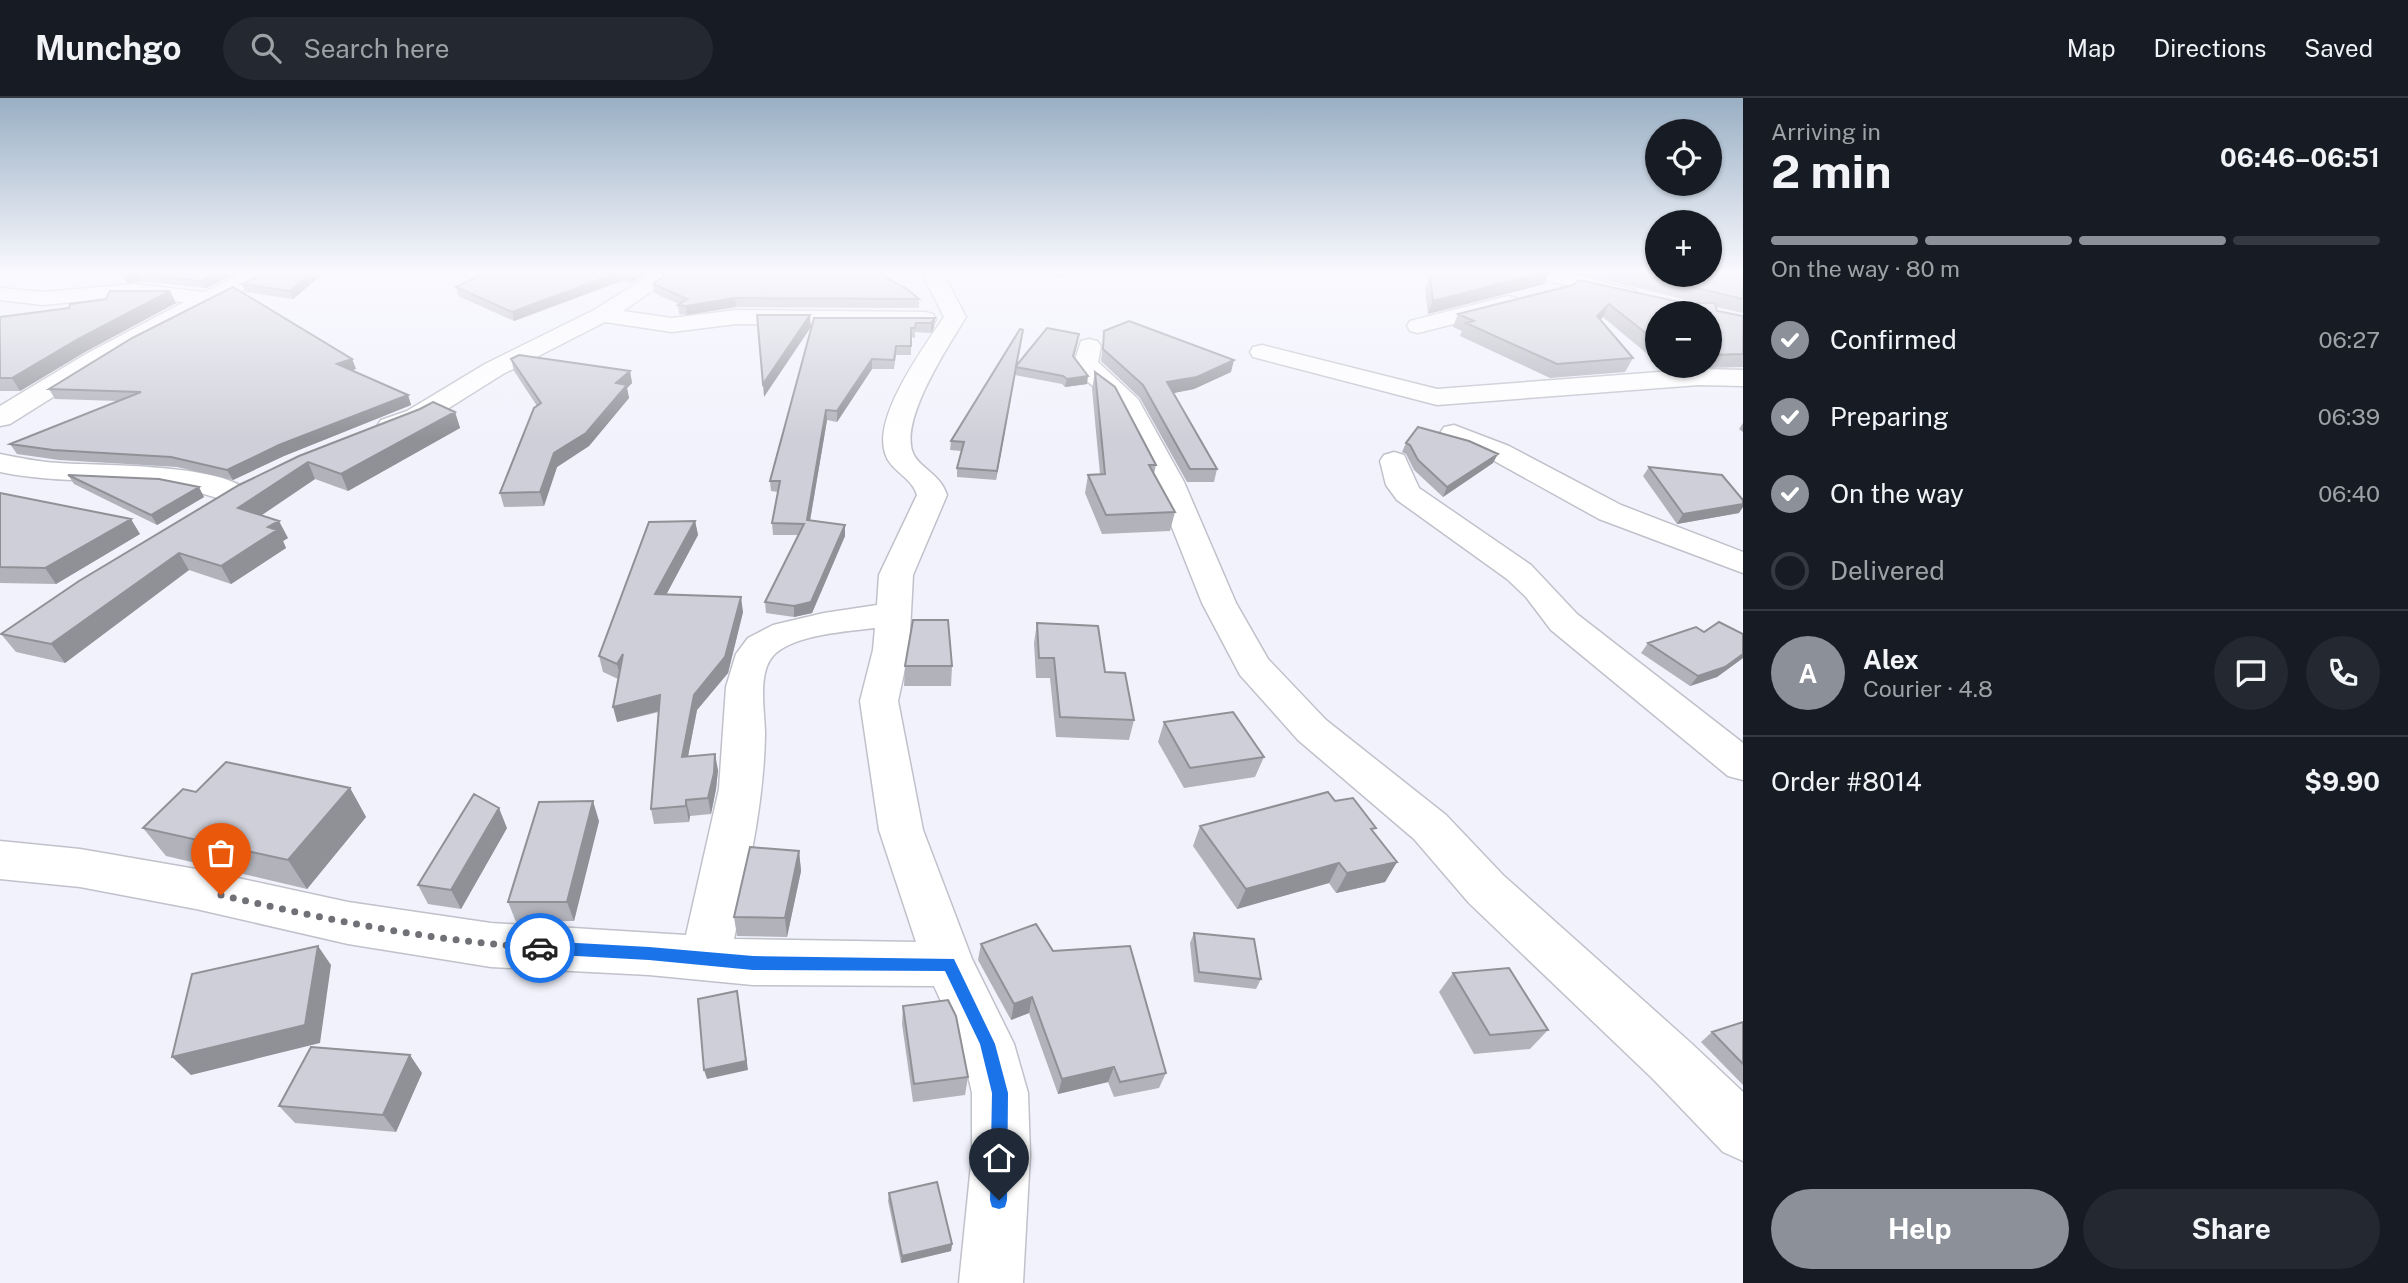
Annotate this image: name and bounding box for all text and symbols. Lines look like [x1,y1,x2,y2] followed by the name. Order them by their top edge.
[223,17,713,80] search box
[35,29,181,67] text: Munchgo
[247,29,285,67] icon: search
[303,33,449,64] text: Search here
[2067,34,2116,62] text: Map
[2154,34,2266,62] text: Directions
[2304,34,2373,62] text: Saved
[1771,118,1881,145] text: Arriving in
[1645,119,1722,378] map controls
[1645,119,1722,196] button: locate
[2220,142,2380,173] text: 06:46–06:51
[1771,144,1891,198] text: 2 min
[1645,210,1722,287] button: +
[1771,255,1960,282] text: On the way · 80 m
[1645,301,1722,378] button: −
[1771,321,1809,359] icon: check
[1830,324,1957,355] text: Confirmed
[2319,326,2380,353] text: 06:27
[1771,398,1809,436] icon: check
[1830,401,1949,432] text: Preparing
[2318,403,2380,430] text: 06:39
[1771,475,1809,513] icon: check
[1830,478,1964,509] text: On the way
[2318,480,2380,507] text: 06:40
[1830,555,1945,586] text: Delivered
[2214,636,2288,710] button: chat
[2306,636,2380,710] button: phone
[1863,644,1919,675] text: Alex
[1799,658,1817,689] text: A
[1863,675,1993,702] text: Courier · 4.8
[1771,766,1922,797] text: Order #8014
[2304,766,2380,797] text: $9.90
[191,823,251,895] pin
[202,834,240,872] icon: bag
[505,913,575,983] courier
[521,929,559,967] icon: car
[969,1128,1029,1200] pin
[980,1139,1018,1177] icon: home
[1771,1189,2069,1269] button: Help
[2083,1189,2380,1269] button: Share

